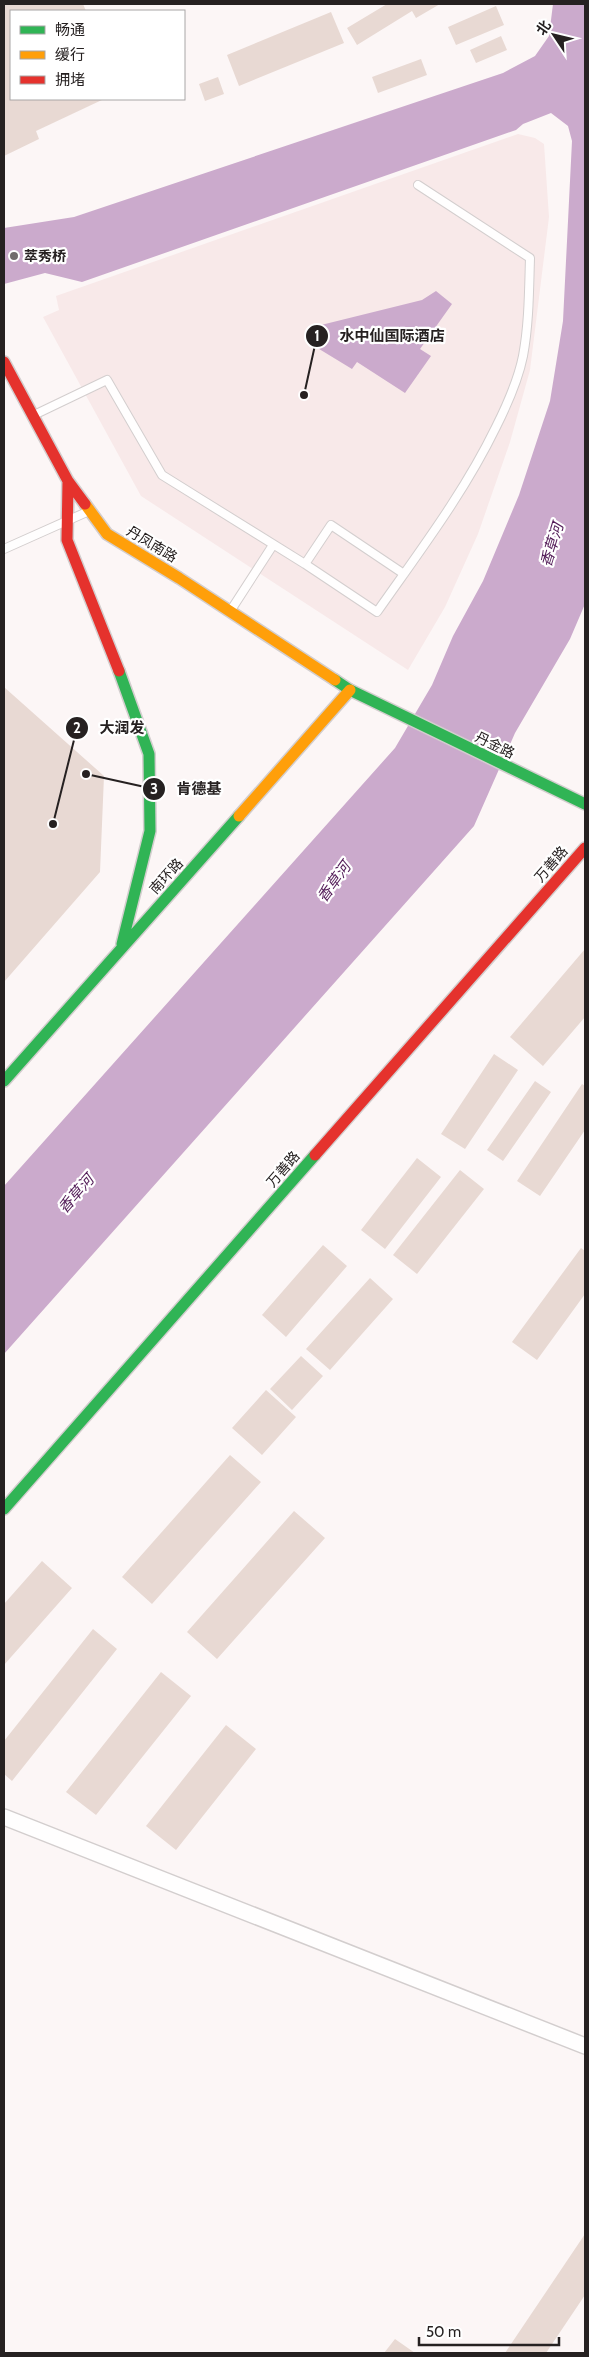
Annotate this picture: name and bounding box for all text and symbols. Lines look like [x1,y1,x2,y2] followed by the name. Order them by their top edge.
[10,10,185,100] legend
[529,10,579,60] north arrow
[532,17,555,38] text: 北
[55,21,85,39] text: 畅通
[55,46,85,64] text: 缓行
[55,71,85,89] text: 拥堵
[24,247,66,265] place label: 萃秀桥
[8,250,20,262] marker: 萃秀桥
[305,321,455,351] callout: 水中仙国际酒店
[314,327,320,345] text: 1
[339,327,445,345] text: 水中仙国际酒店
[537,518,568,569] water label: 香草河
[123,522,181,566] street label: 丹凤南路
[64,713,154,743] callout: 大润发
[73,719,81,737] text: 2
[99,719,145,737] text: 大润发
[472,728,518,762] street label: 丹金路
[141,774,231,804] callout: 肯德基
[150,780,158,798] text: 3
[176,780,222,798] text: 肯德基
[530,842,572,886] street label: 万善路
[145,854,187,898] street label: 南环路
[313,856,356,905] water label: 香草河
[262,1147,304,1191] street label: 万善路
[54,1169,100,1217] water label: 香草河
[419,2314,559,2346] scale bar
[426,2323,461,2341] text: 50 m

